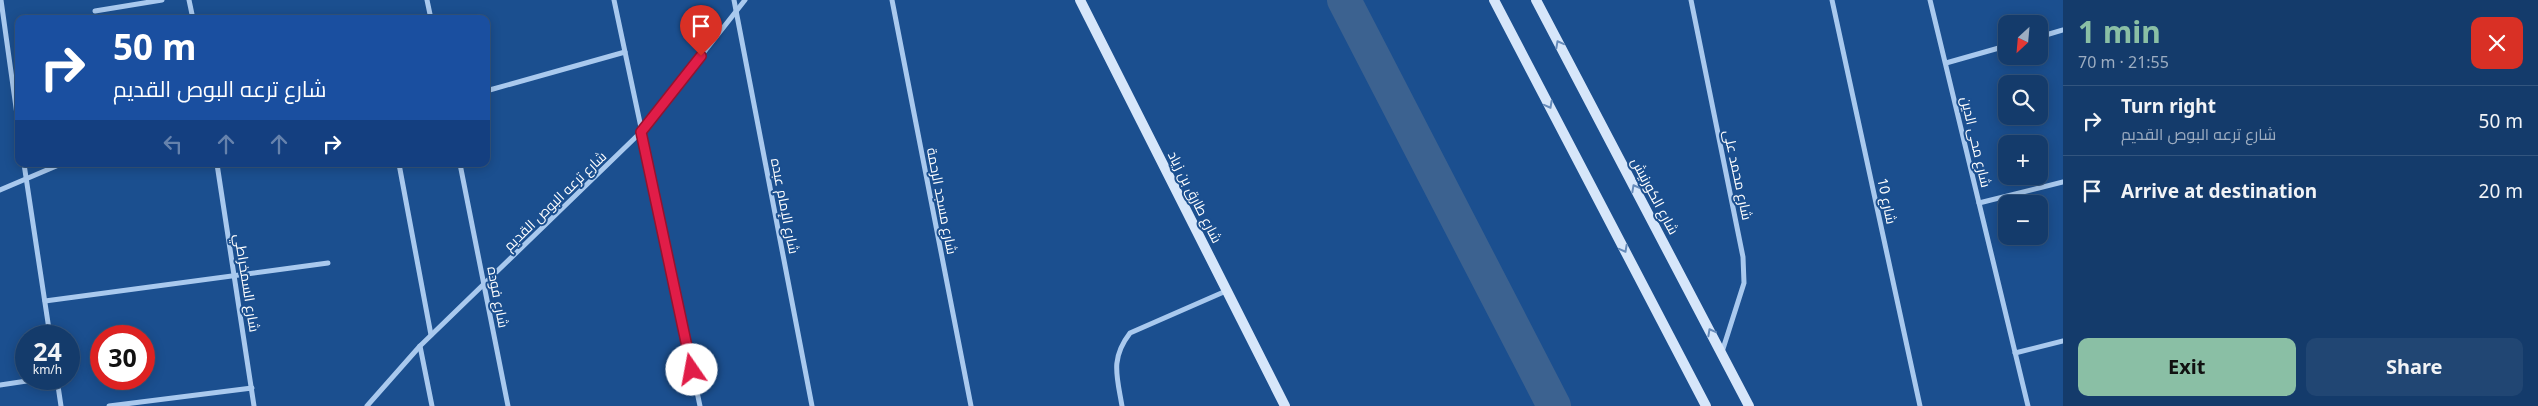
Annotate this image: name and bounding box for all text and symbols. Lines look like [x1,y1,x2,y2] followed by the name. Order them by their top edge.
[680,5,722,56] pin
[2078,11,2161,52] text: 1 min
[687,12,715,40] icon: arrive
[1998,15,2048,65] north arrow
[1998,15,2048,245] map controls
[2471,17,2523,69] button: close
[113,23,196,70] text: 50 m
[30,35,95,100] icon: right
[1555,40,1565,49] one-way arrow
[2078,51,2169,73] text: 70 m · 21:55
[113,73,327,103] text: شارع ترعه البوص القديم
[1998,75,2048,125] button: search
[2121,93,2216,119] text: Turn right
[1957,95,1996,189] street label: شارع محى الدين
[1543,100,1553,109] one-way arrow
[2078,107,2106,135] icon: right
[2479,108,2523,134] text: 50 m
[2121,123,2276,145] text: شارع ترعه البوص القديم
[1720,128,1757,222] street label: شارع محمد على
[159,130,187,158] icon: left
[212,130,240,158] icon: ahead
[265,130,293,158] icon: ahead
[318,130,346,158] icon: right
[1998,135,2048,185] button: +
[923,146,962,256] street label: شارع مسجد الرحمة
[499,147,611,255] street label: شارع ترعه البوص القديم
[1164,147,1227,246] street label: شارع طارق بن زياد
[1627,154,1684,238] street label: شارع الكورنيش
[766,156,804,256] street label: شارع الإمام عبده
[1873,176,1902,226] street label: شارع 10
[2078,177,2106,205] icon: arrive
[2121,178,2317,204] text: Arrive at destination
[2479,178,2523,204] text: 20 m
[1631,184,1641,193] one-way arrow
[1998,195,2048,245] button: −
[227,233,265,334] street label: شارع السمخراطي
[1618,244,1628,253] one-way arrow
[483,265,514,329] street label: شارع فوده
[90,325,155,390] speed limit sign: 30
[1707,328,1717,337] one-way arrow
[33,334,62,368] text: 24
[2078,338,2296,396] button: Exit
[2306,338,2523,396] button: Share
[665,343,717,395] position arrow
[33,361,62,378] text: km/h

